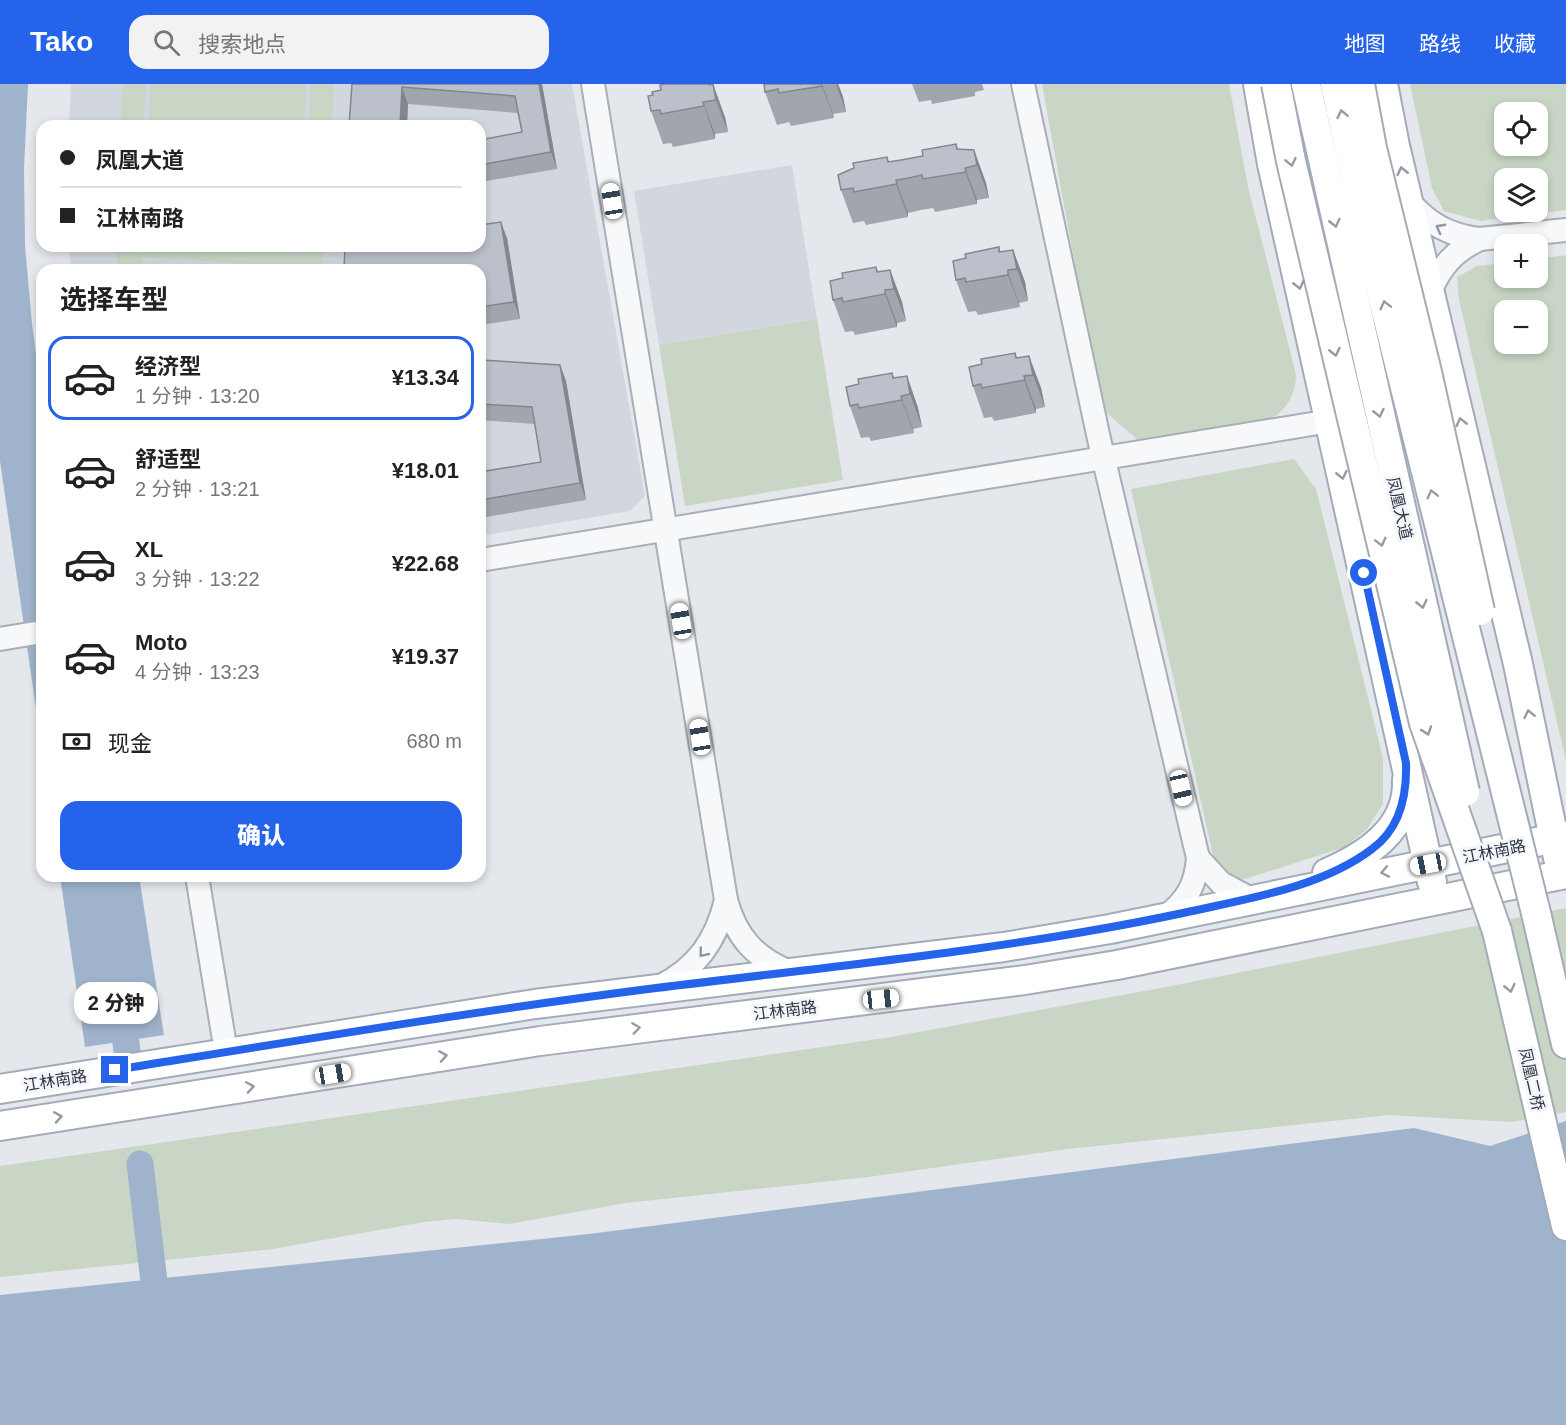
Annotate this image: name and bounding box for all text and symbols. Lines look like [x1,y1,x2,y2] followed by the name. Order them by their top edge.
[129,15,549,69] search box
[30,26,93,57] text: Tako
[150,26,183,59] icon: search
[198,32,286,57] text: 搜索地点
[1344,32,1386,55] text: 地图
[1419,32,1461,55] text: 路线
[1494,32,1536,55] text: 收藏
[1494,102,1548,354] map controls
[1494,102,1548,156] button: locate
[1336,110,1349,120] one-way arrow
[96,148,184,173] text: 凤凰大道
[1284,157,1297,167] one-way arrow
[1396,166,1409,176] one-way arrow
[1494,168,1548,222] button: layers
[600,182,624,220] car
[96,206,184,231] text: 江林南路
[1328,218,1341,228] one-way arrow
[1436,224,1446,235] one-way arrow
[1494,234,1548,288] button: +
[1292,280,1305,290] one-way arrow
[60,285,168,315] text: 选择车型
[1379,300,1392,310] one-way arrow
[1494,300,1548,354] button: −
[1328,347,1341,357] one-way arrow
[63,351,117,405] icon: car
[135,354,201,379] text: 经济型
[392,365,459,390] text: ¥13.34
[135,385,260,407] text: 1 分钟 · 13:20
[1371,408,1384,418] one-way arrow
[1455,418,1468,428] one-way arrow
[63,444,117,498] icon: car
[135,447,201,472] text: 舒适型
[392,458,459,483] text: ¥18.01
[1335,470,1348,480] one-way arrow
[1384,475,1415,541] street label: 凤凰大道
[135,478,260,500] text: 2 分钟 · 13:21
[1426,489,1439,499] one-way arrow
[1373,536,1386,546] one-way arrow
[63,537,117,591] icon: car
[135,537,163,562] text: XL
[392,551,459,576] text: ¥22.68
[1350,559,1377,586] route start
[135,568,260,590] text: 3 分钟 · 13:22
[1415,598,1428,608] one-way arrow
[669,602,693,640] car
[63,630,117,684] icon: car
[135,630,188,655] text: Moto
[392,644,459,669] text: ¥19.37
[135,661,260,683] text: 4 分钟 · 13:23
[1523,710,1536,720] one-way arrow
[688,718,712,756] car
[60,725,93,758] icon: cash
[1420,725,1433,736] one-way arrow
[406,730,462,752] text: 680 m
[108,731,152,756] text: 现金
[1168,768,1194,808] car
[60,801,462,870] button: 确认
[1461,837,1527,866] street label: 江林南路
[1409,852,1447,876] car
[1380,865,1390,878] one-way arrow
[700,946,711,957] one-way arrow
[73,983,157,1025] callout: 2 分钟
[1503,983,1516,993] one-way arrow
[862,988,900,1010] car
[88,992,144,1014] text: 2 分钟
[752,998,818,1023] street label: 江林南路
[631,1022,641,1035] one-way arrow
[1516,1046,1547,1112] street label: 凤凰二桥
[438,1051,448,1063] one-way arrow
[101,1056,128,1083] route end
[314,1062,352,1086] car
[22,1067,88,1094] street label: 江林南路
[246,1081,255,1093] one-way arrow
[52,1111,62,1124] one-way arrow

